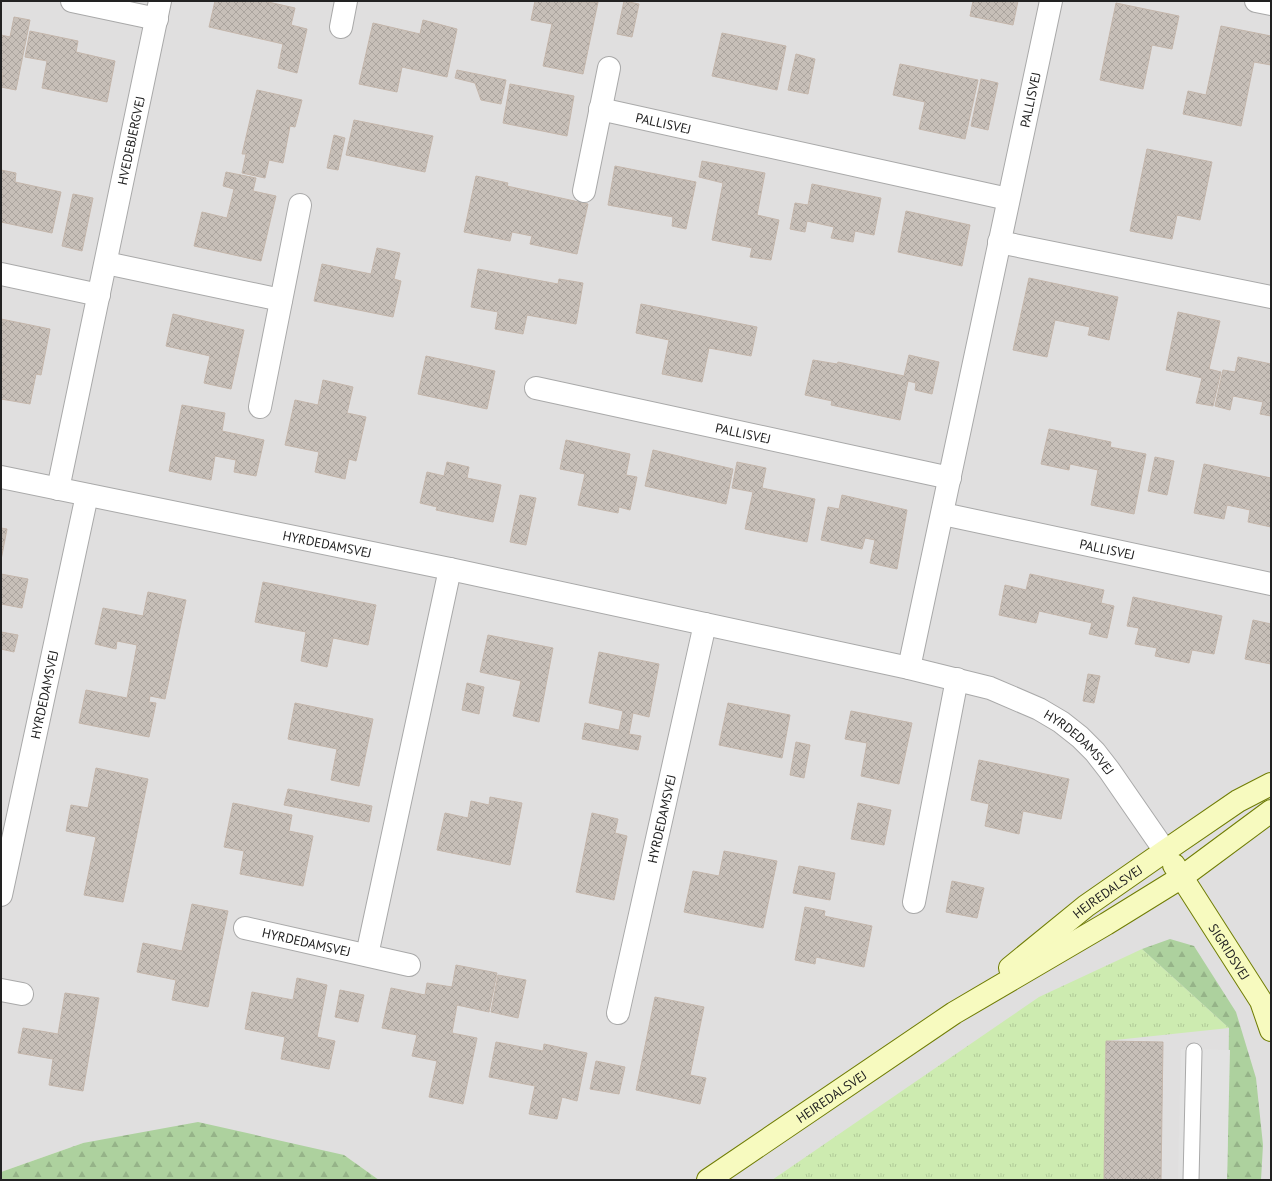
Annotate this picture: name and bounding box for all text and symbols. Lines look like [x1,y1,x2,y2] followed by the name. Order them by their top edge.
[1016,70,1044,129] street label: PALLISVEJ
[113,95,148,186] street label: HVEDEBJERGVEJ
[634,109,693,137] street label: PALLISVEJ
[714,419,773,447] street label: PALLISVEJ
[281,526,373,561] street label: HYRDEDAMSVEJ
[1078,535,1137,563] street label: PALLISVEJ
[26,649,62,741] street label: HYRDEDAMSVEJ
[1041,705,1118,778] street label: HYRDEDAMSVEJ
[643,773,680,865] street label: HYRDEDAMSVEJ
[1069,861,1146,922] street label: HEJREDALSVEJ
[1205,920,1254,983] street label: SIGRIDSVEJ
[260,924,352,960] street label: HYRDEDAMSVEJ
[793,1066,870,1126] street label: HEJREDALSVEJ

